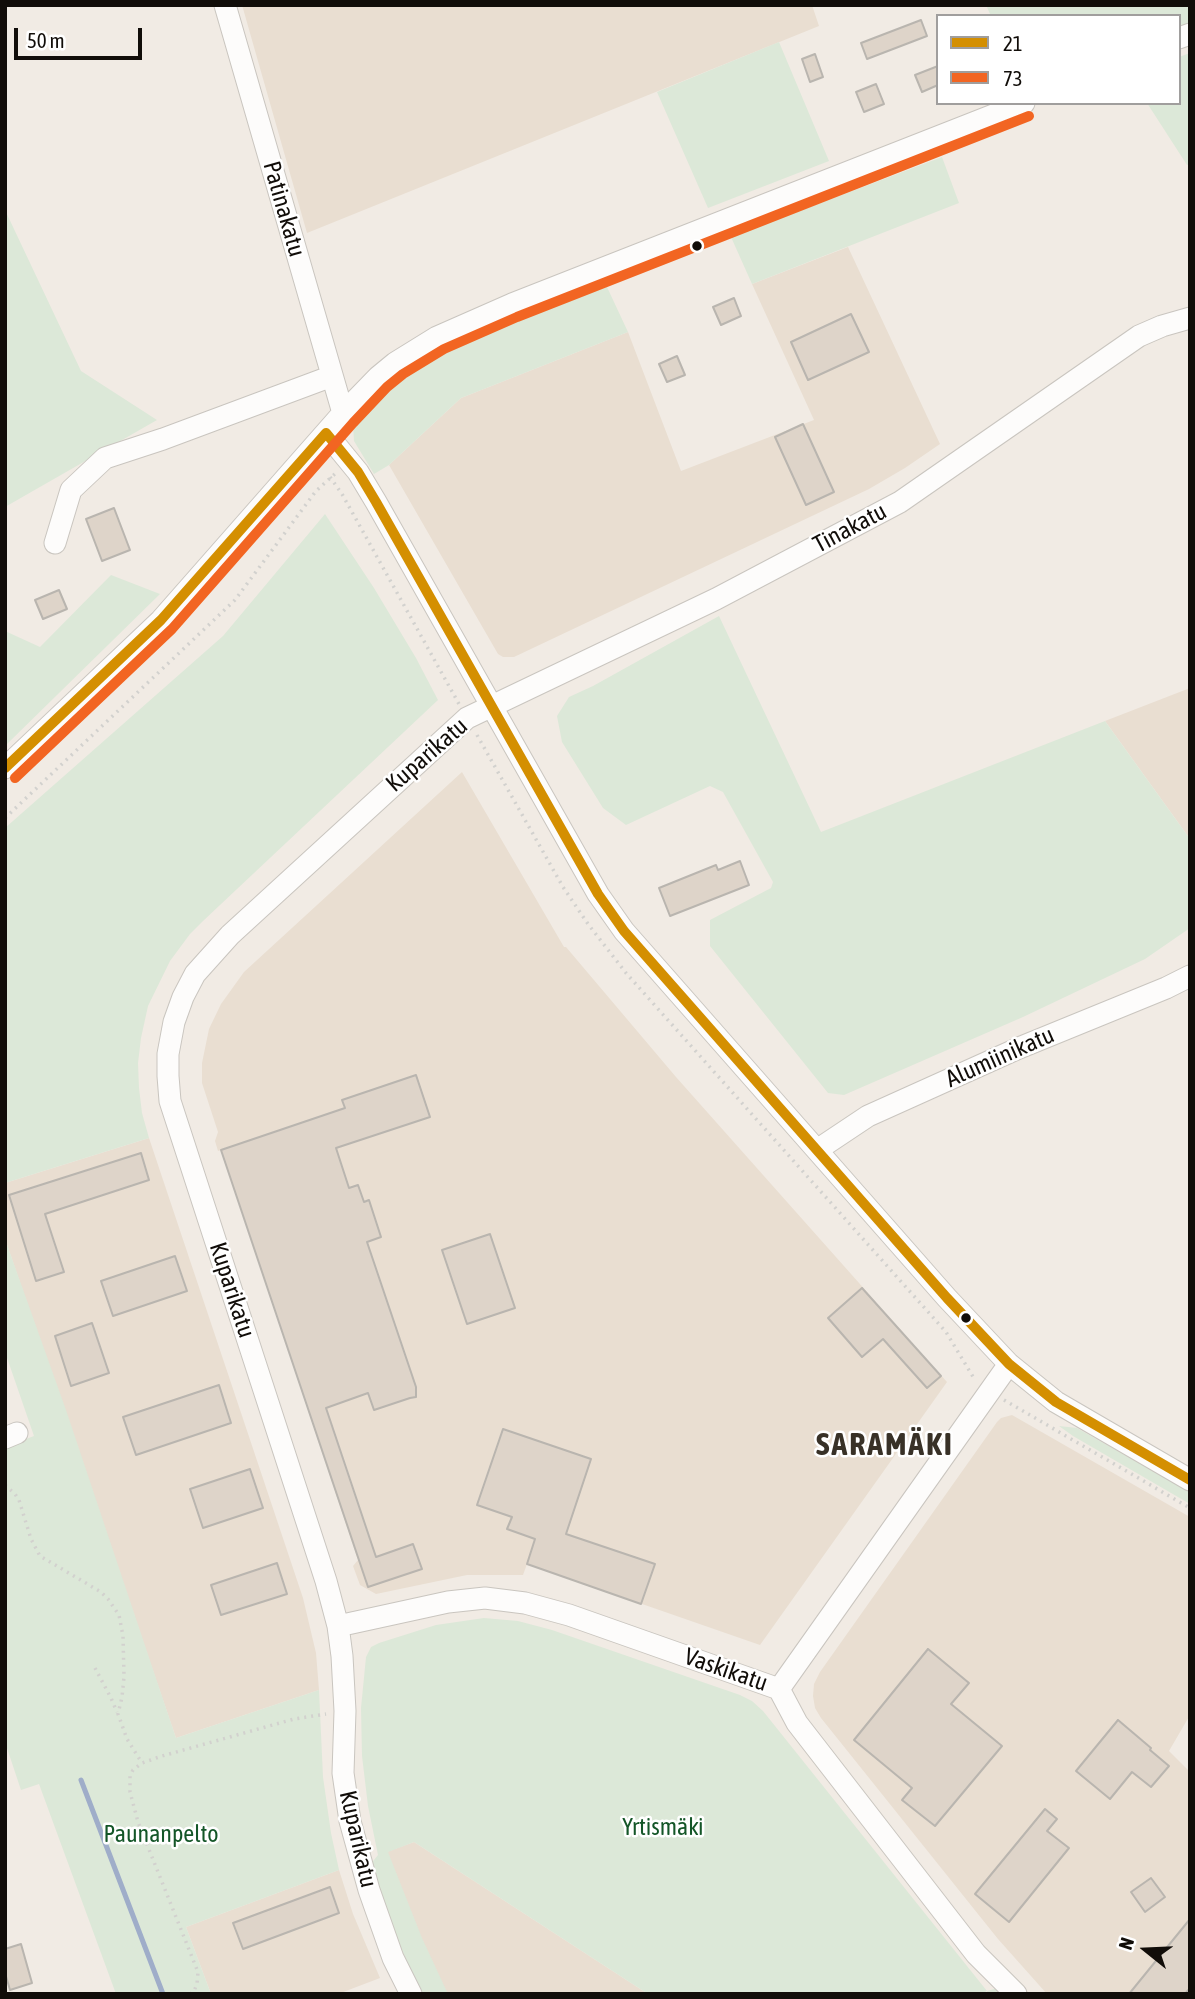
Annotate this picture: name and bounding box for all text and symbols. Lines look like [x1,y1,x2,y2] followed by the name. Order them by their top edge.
[18,14,145,58] scale bar
[936,14,1181,105] legend
[27,28,65,52] text: 50 m
[1003,31,1023,55] text: 21
[1003,66,1023,90] text: 73
[257,158,311,260] street label: Patinakatu
[690,239,704,253] unlabelled marker
[809,497,891,559] street label: Tinakatu
[380,712,474,798] street label: Kuparikatu
[941,1020,1059,1094] street label: Alumiinikatu
[203,1239,261,1341] street label: Kuparikatu
[959,1311,973,1325] unlabelled marker
[817,1426,953,1464] district label: SARAMÄKI
[681,1642,771,1698] street label: Vaskikatu
[333,1788,383,1890] street label: Kuparikatu
[622,1813,704,1841] park label: Yrtismäki
[103,1820,219,1848] park label: Paunanpelto
[1111,1915,1181,1985] north arrow
[1114,1935,1138,1952] text: N

